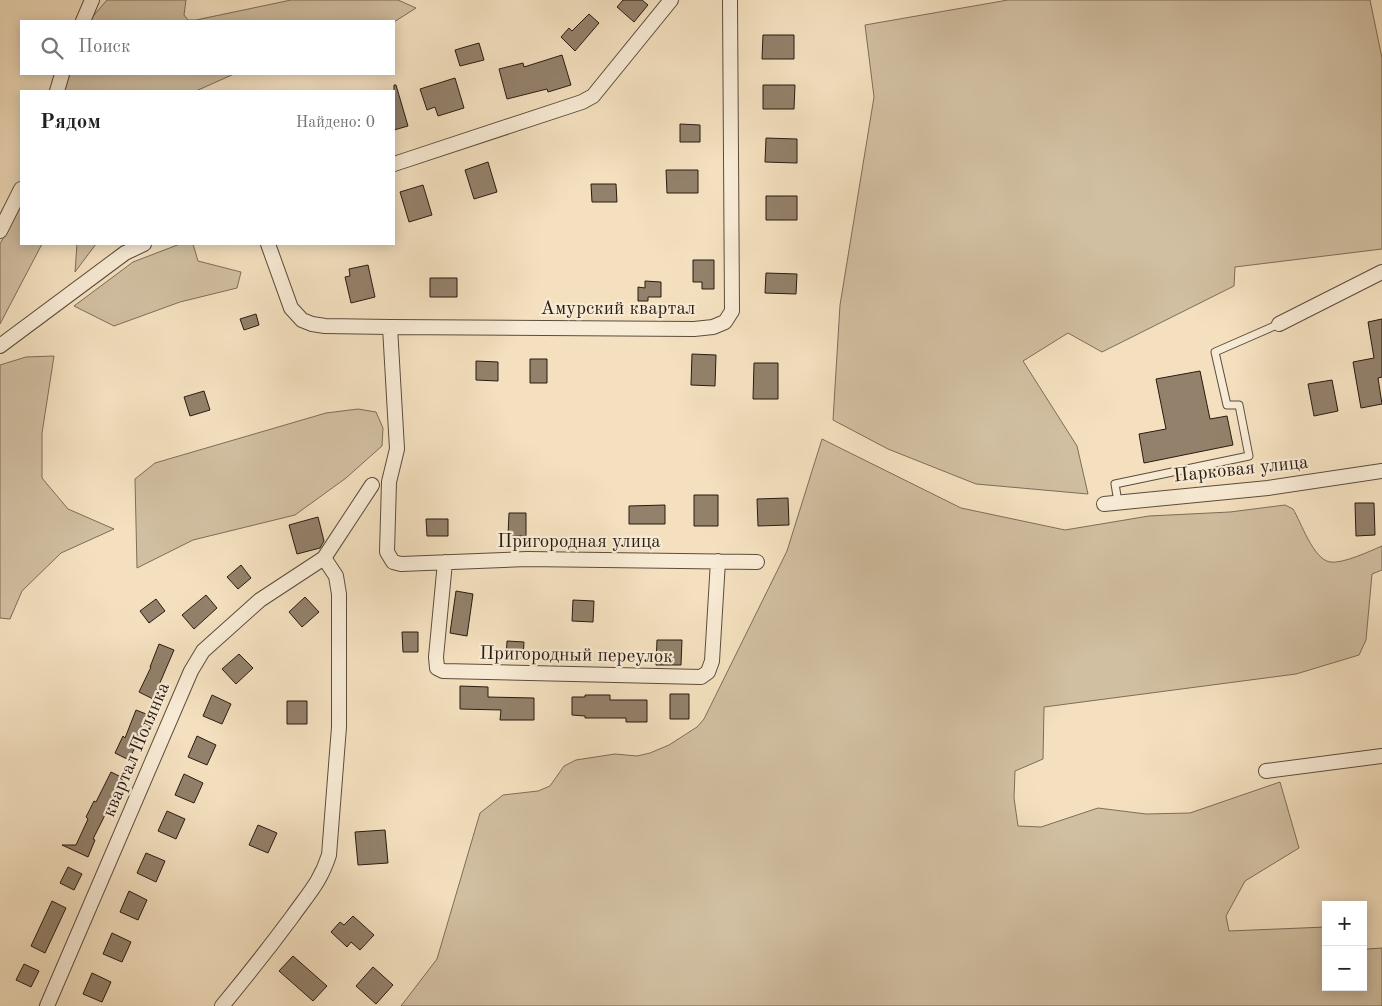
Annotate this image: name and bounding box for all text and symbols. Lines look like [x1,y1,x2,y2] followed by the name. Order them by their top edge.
[20,20,395,75] search box
[38,34,66,62] icon: search
[78,38,130,57] text: Поиск
[40,112,101,133] text: Рядом
[296,115,375,131] text: Найдено: 0
[541,300,695,319] street label: Амурский квартал
[1173,453,1310,487] street label: Парковая улица
[497,533,661,552] street label: Пригородная улица
[479,645,673,667] street label: Пригородный переулок
[100,679,174,820] street label: квартал Полянка
[1322,901,1367,991] map controls
[1322,901,1367,946] button: +
[1322,946,1367,991] button: −

